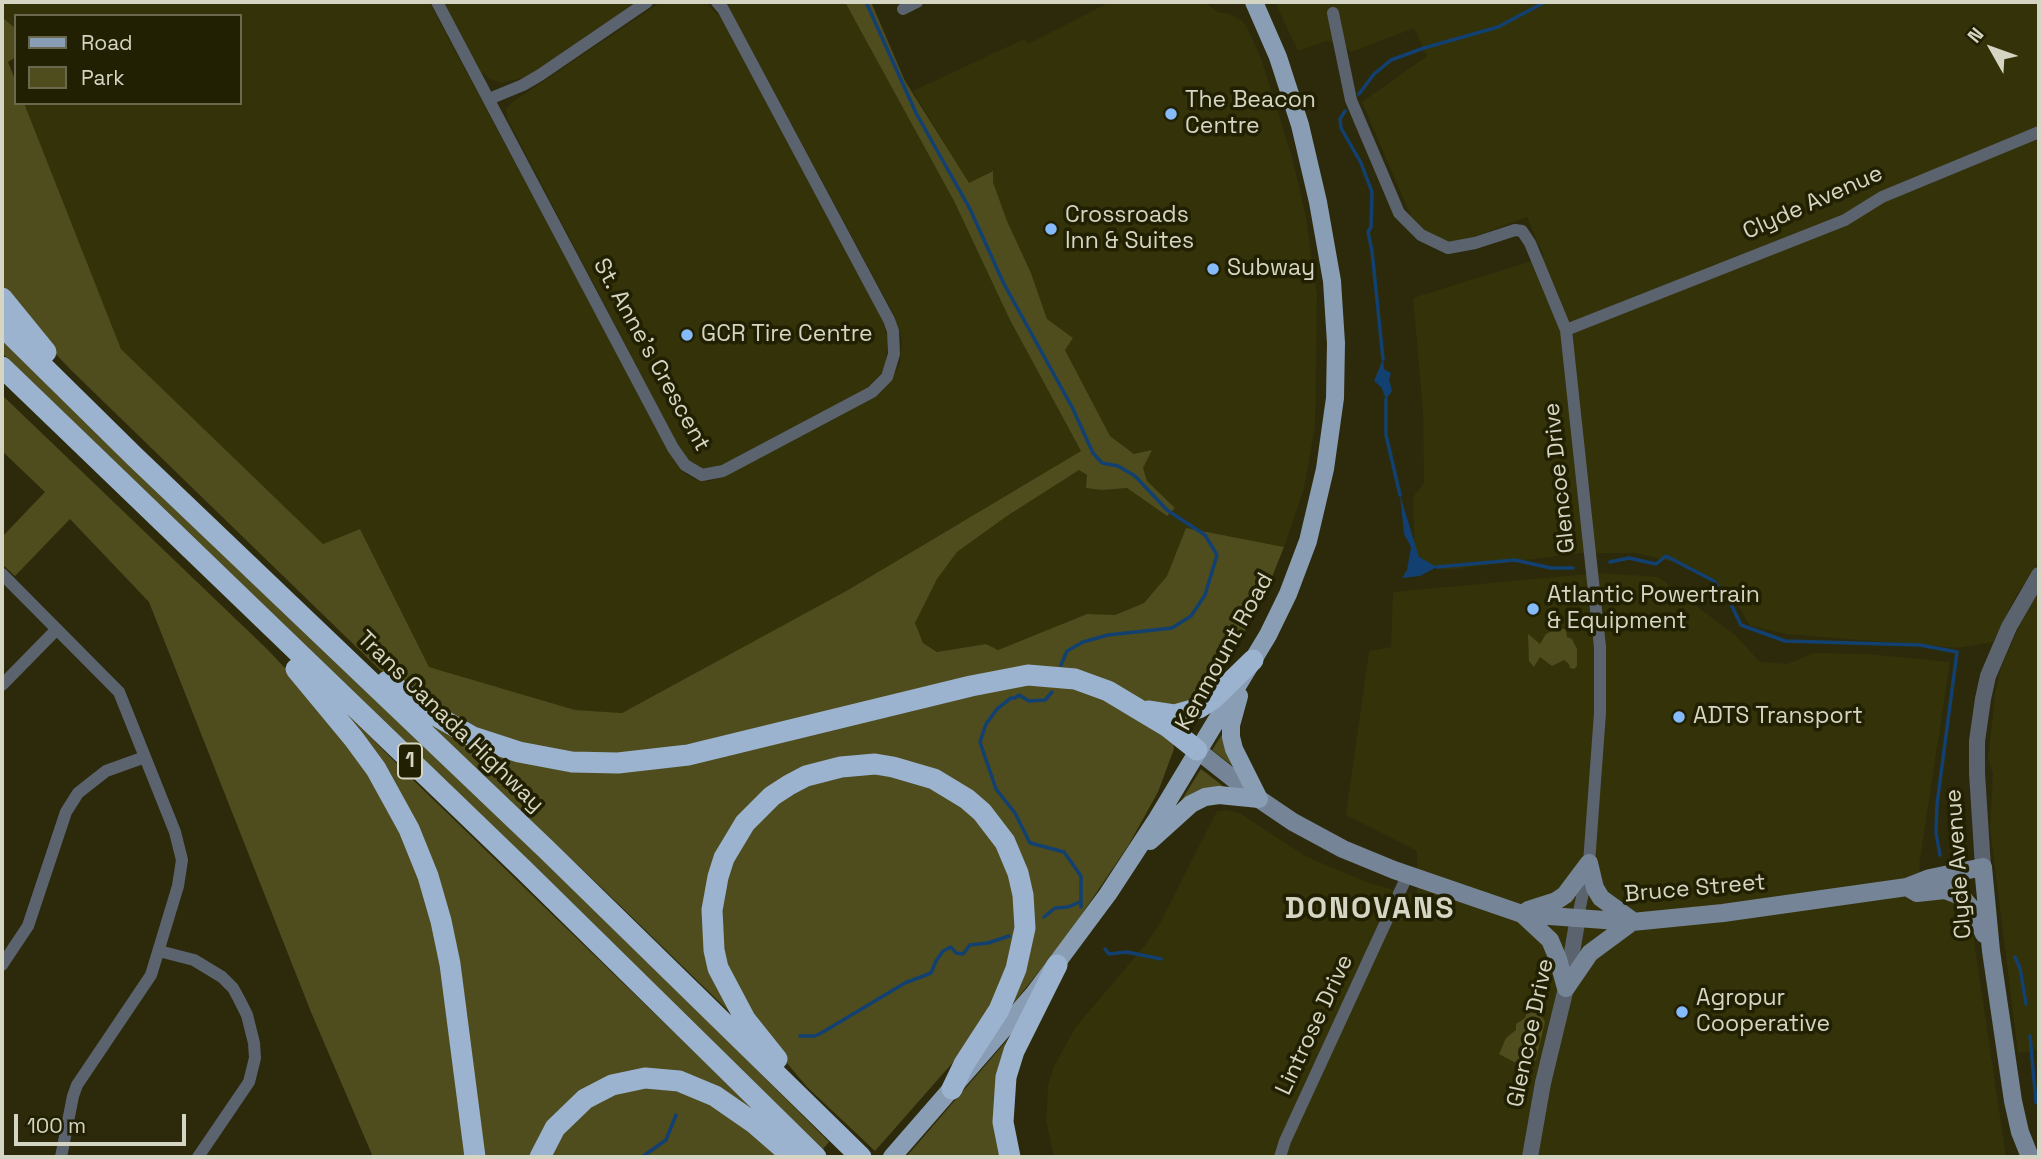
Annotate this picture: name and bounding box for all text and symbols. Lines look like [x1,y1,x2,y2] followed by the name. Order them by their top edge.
[14,14,242,105] legend
[1957,14,2027,84] north arrow
[1962,22,1989,48] text: N
[81,29,133,56] text: Road
[81,64,125,91] text: Park
[1185,87,1316,141] place label: The Beacon Centre
[1163,106,1179,122] marker: The Beacon Centre
[1739,160,1887,246] street label: Clyde Avenue
[1065,202,1194,256] place label: Crossroads Inn & Suites
[1043,221,1059,237] marker: Crossroads Inn & Suites
[587,254,715,456] street label: St. Anne's Crescent
[1227,255,1315,283] place label: Subway
[1205,261,1221,277] marker: Subway
[701,321,873,349] place label: GCR Tire Centre
[679,327,695,343] marker: GCR Tire Centre
[1538,401,1582,555] street label: Glencoe Drive
[1170,568,1280,736] street label: Kenmount Road
[1547,582,1760,636] place label: Atlantic Powertrain & Equipment
[1525,601,1541,617] marker: Atlantic Powertrain & Equipment
[351,626,549,818] street label: Trans Canada Highway
[1693,703,1863,731] place label: ADTS Transport
[1671,709,1687,725] marker: ADTS Transport
[398,744,422,778] road number: 1
[1940,788,1978,940] street label: Clyde Avenue
[1623,869,1767,909] street label: Bruce Street
[1286,892,1454,928] district label: DONOVANS
[1270,950,1360,1100] street label: Lintrose Drive
[1502,956,1560,1110] street label: Glencoe Drive
[1696,985,1830,1039] place label: Agropur Cooperative
[1674,1004,1690,1020] marker: Agropur Cooperative
[18,1100,189,1144] scale bar
[27,1112,86,1139] text: 100 m

